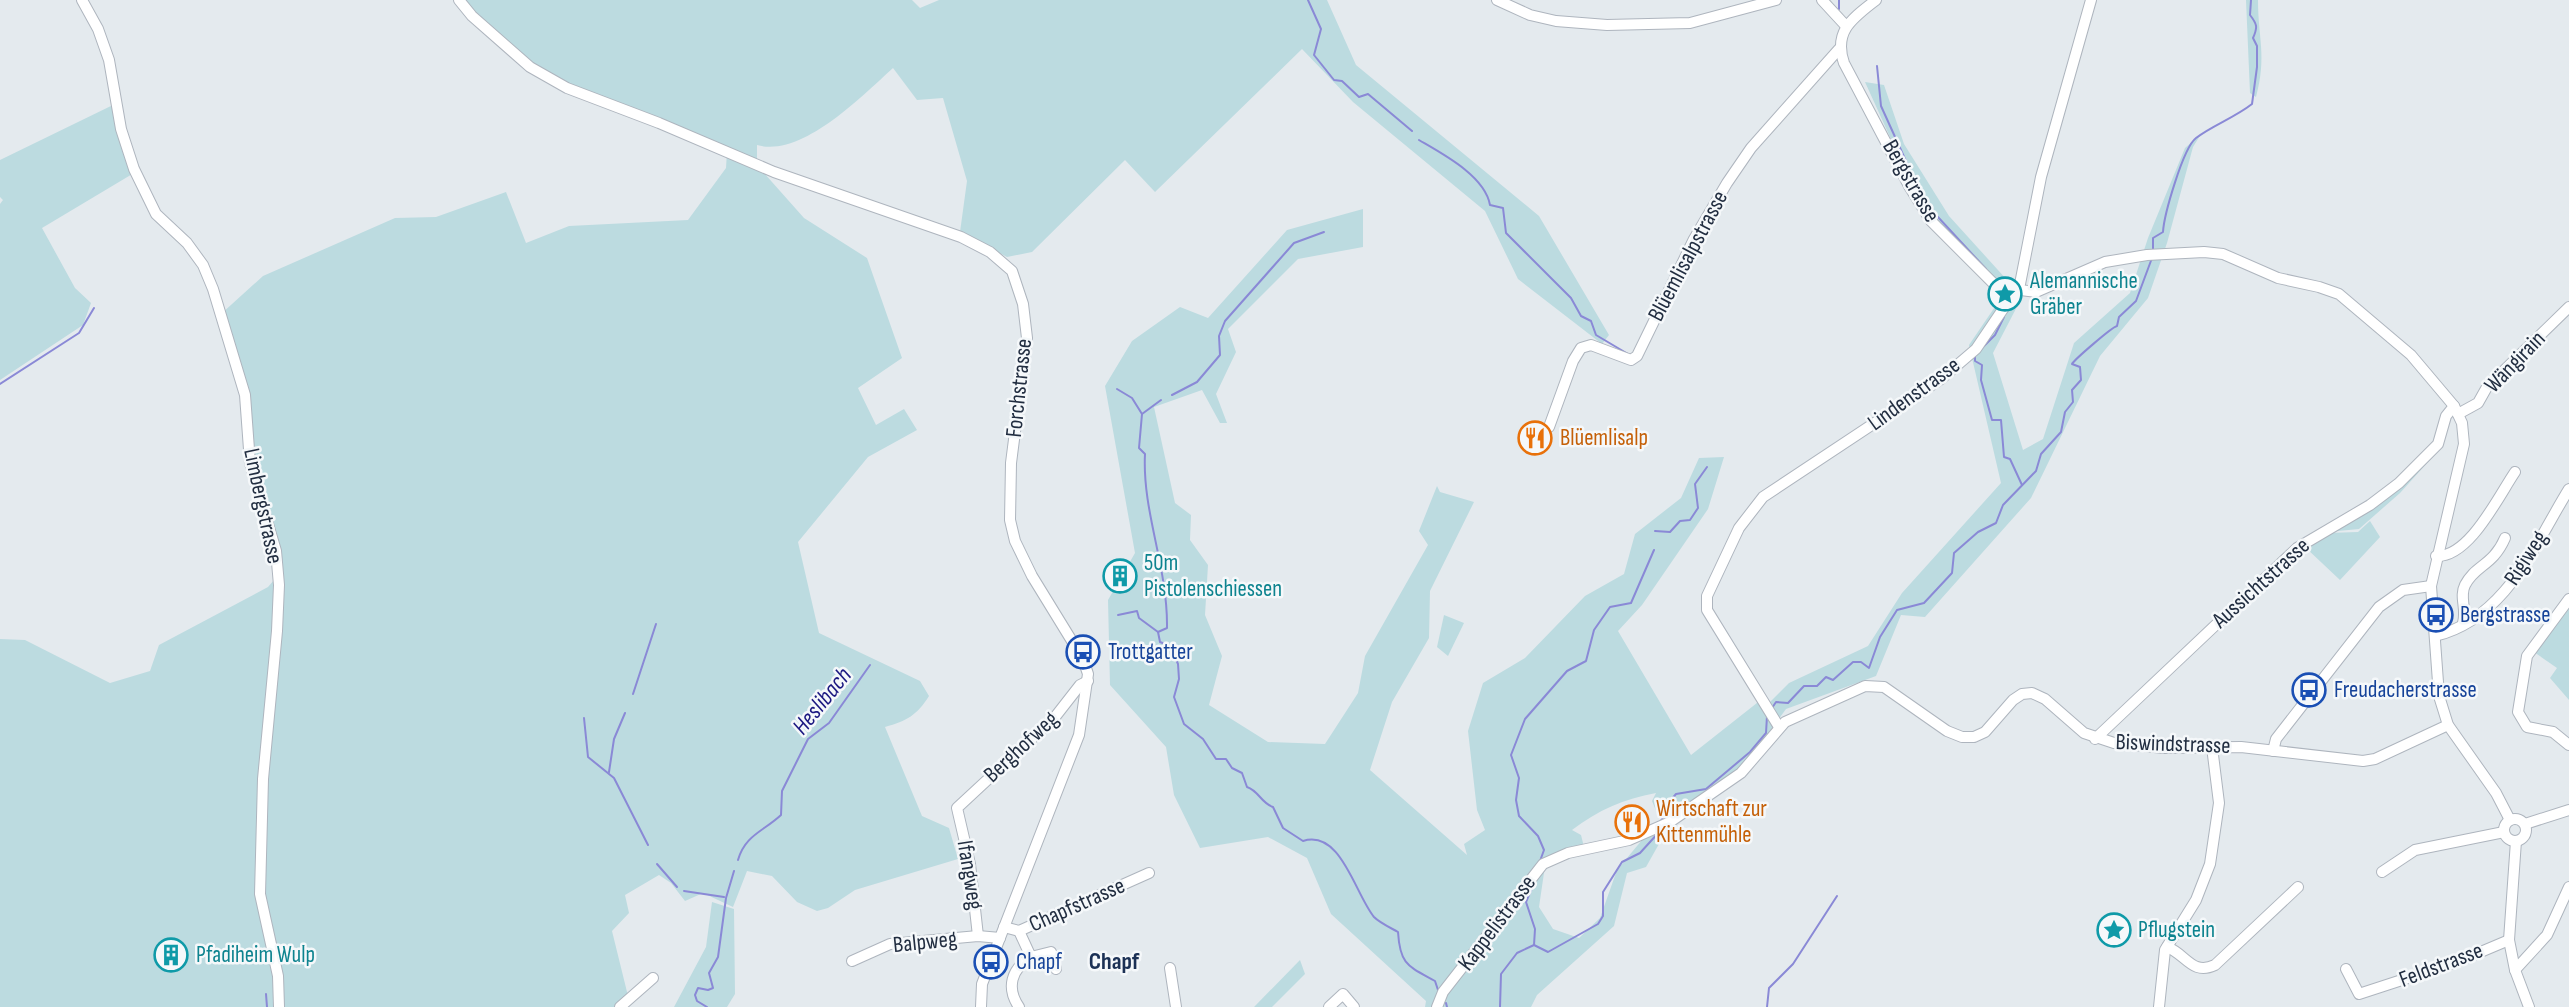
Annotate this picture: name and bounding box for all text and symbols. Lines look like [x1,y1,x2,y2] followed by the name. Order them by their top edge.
[1876,135,1946,227] street label: Bergstrasse
[1642,186,1734,326] street label: Blüemlisalpstrasse
[2029,267,2138,321] place label: Alemannische Gräber
[1986,275,2024,313] place icon: Alemannische Gräber
[2479,325,2551,399] street label: Wängirain
[1000,337,1038,439] street label: Forchstrasse
[1862,351,1966,437] street label: Lindenstrasse
[1516,419,1554,457] restaurant icon: Blüemlisalp
[1560,424,1648,452] place label: Blüemlisalp
[237,446,289,566] street label: Limbergstrasse
[2498,525,2554,591] street label: Rigiweg
[2206,532,2316,635] street label: Aussichtstrasse
[1144,549,1282,603] place label: 50m Pistolenschiessen
[1101,557,1139,595] building icon: 50m Pistolenschiessen
[2417,596,2455,634] bus stop icon: Bergstrasse
[2460,601,2551,629] place label: Bergstrasse
[1064,633,1102,671] bus stop icon: Trottgatter
[1108,638,1193,666] place label: Trottgatter
[786,662,858,740] water label: Heslibach
[2290,671,2328,709] bus stop icon: Freudacherstrasse
[2334,676,2477,704] place label: Freudacherstrasse
[978,705,1064,789] street label: Berghofweg
[2115,728,2231,760] street label: Biswindstrasse
[1656,795,1767,849] place label: Wirtschaft zur Kittenmühle
[1613,803,1651,841] restaurant icon: Wirtschaft zur Kittenmühle
[951,838,989,912] street label: Ifangweg
[1452,870,1542,976] street label: Kappelistrasse
[1025,872,1129,938] street label: Chapfstrasse
[2095,911,2133,949] place icon: Pflugstein
[2138,916,2215,944] place label: Pflugstein
[892,925,958,959] street label: Balpweg
[152,936,190,974] building icon: Pfadiheim Wulp
[2395,936,2487,994] street label: Feldstrasse
[196,941,315,969] place label: Pfadiheim Wulp
[972,943,1010,981] bus stop icon: Chapf
[1089,947,1140,976] district label: Chapf
[1016,948,1062,976] place label: Chapf

